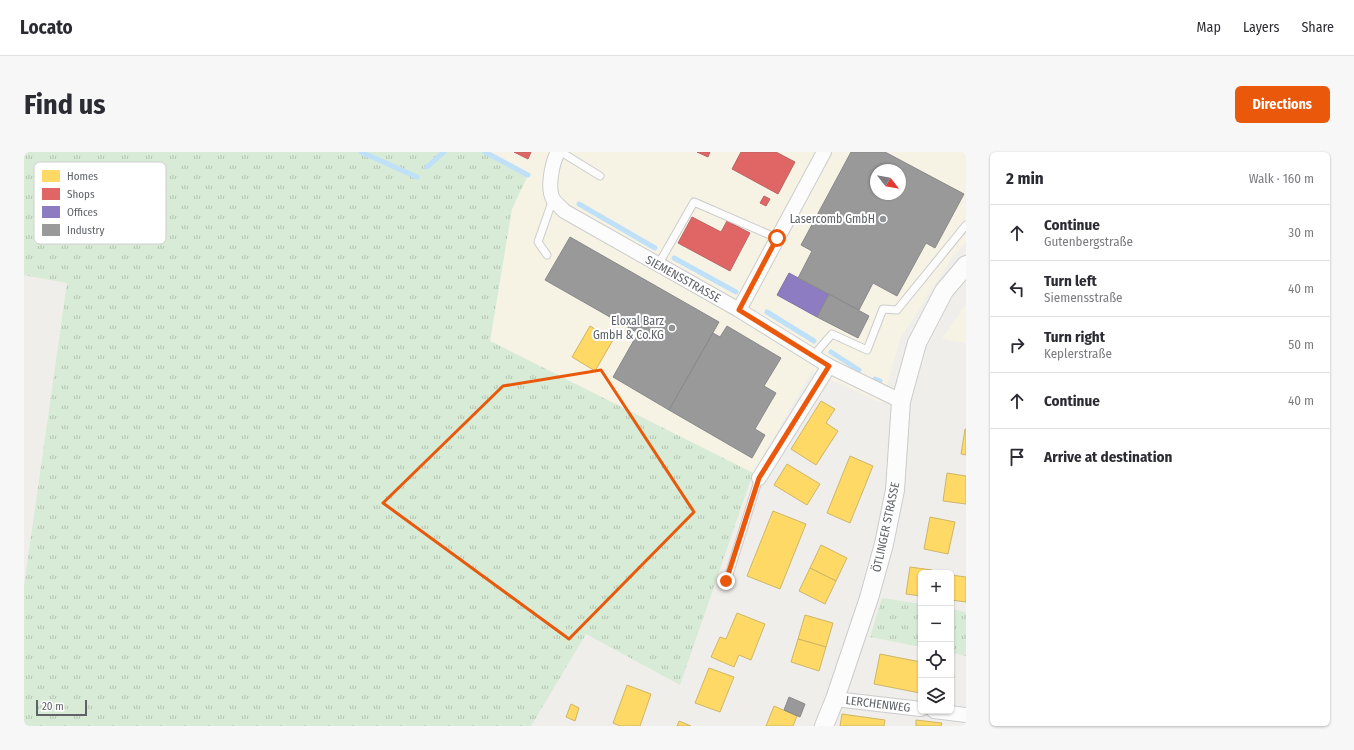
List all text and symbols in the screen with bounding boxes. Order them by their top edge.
text: Locato [20,16,73,39]
text: Map [1197,19,1221,36]
text: Layers [1243,19,1279,36]
text: Share [1301,19,1334,36]
button: Directions [1235,86,1330,123]
text: Find us [24,88,106,121]
legend [34,162,166,244]
north arrow [870,164,906,200]
text: 2 min [1006,168,1044,189]
text: Homes [67,170,98,183]
text: Walk · 160 m [1249,171,1314,186]
text: Shops [67,188,95,201]
text: Offices [67,206,98,219]
place label: Lasercomb GmbH [790,212,875,226]
marker: Lasercomb GmbH [878,214,888,224]
text: Continue [1044,216,1100,234]
icon: ahead [1006,222,1028,244]
text: Industry [67,224,104,237]
text: 30 m [1288,225,1314,240]
route start [768,229,786,247]
text: Gutenbergstraße [1044,234,1133,249]
street label: SIEMENSSTRASSE [643,253,723,306]
text: Turn left [1044,272,1097,290]
icon: left [1006,278,1028,300]
text: 40 m [1288,281,1314,296]
text: Siemensstraße [1044,290,1123,305]
place label: Eloxal Barz GmbH & Co.KG [593,314,664,342]
marker: Eloxal Barz GmbH & Co.KG [667,323,677,333]
text: Turn right [1044,328,1105,346]
icon: right [1006,334,1028,356]
text: 50 m [1288,337,1314,352]
text: Keplerstraße [1044,346,1112,361]
icon: ahead [1006,390,1028,412]
text: Continue [1044,392,1100,410]
text: 40 m [1288,393,1314,408]
icon: arrive [1006,446,1028,468]
text: Arrive at destination [1044,448,1172,466]
street label: ÖTLINGER STRASSE [868,480,902,573]
map controls [918,570,954,714]
button: + [918,570,954,606]
route end [717,572,735,590]
button: − [918,606,954,642]
button: locate [918,642,954,678]
button: layers [918,678,954,714]
street label: LERCHENWEG [845,693,911,715]
scale bar [36,698,87,717]
text: 20 m [42,700,64,713]

